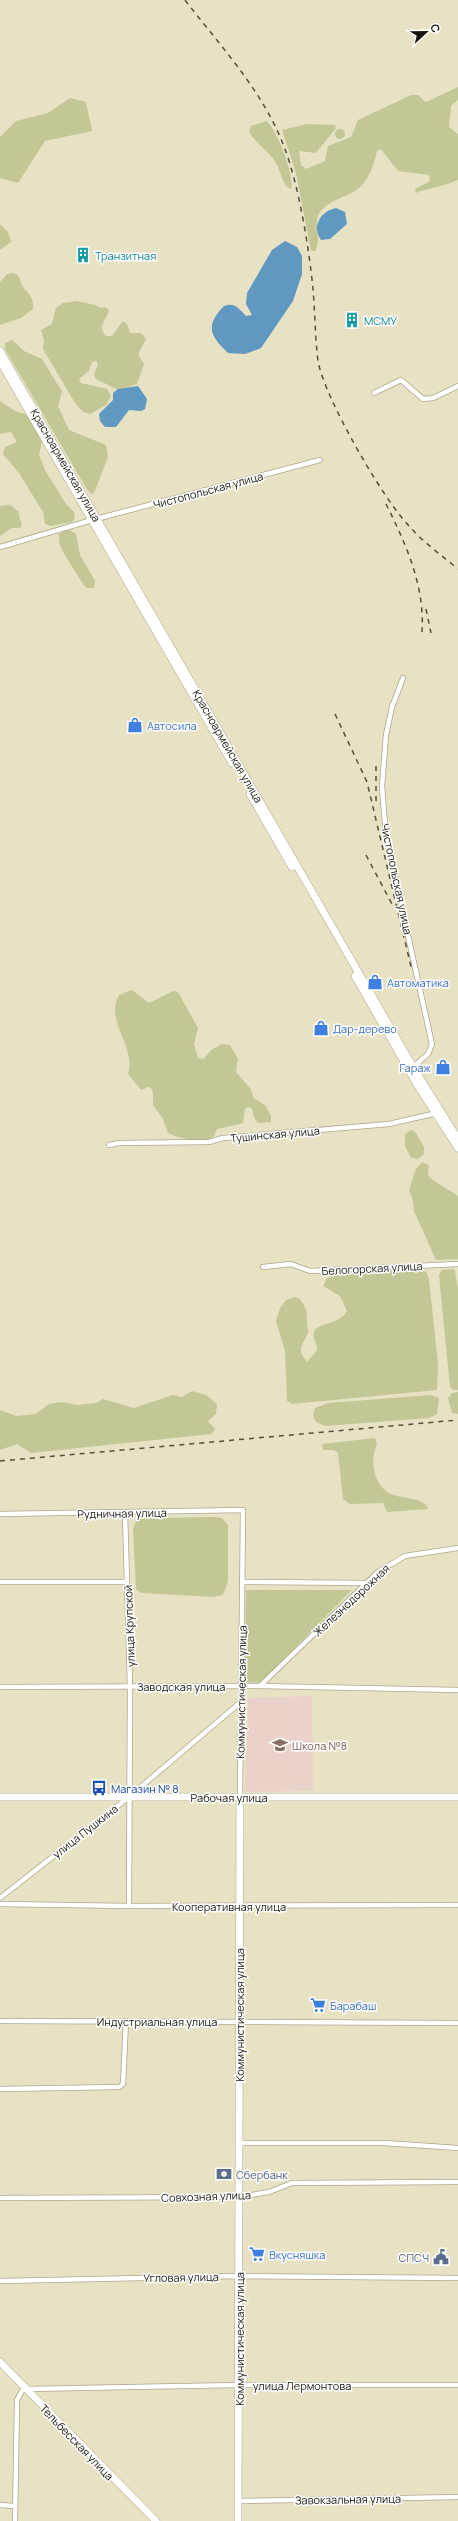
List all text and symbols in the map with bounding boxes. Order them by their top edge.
north arrow [406,12,446,52]
text: С [427,21,444,35]
building icon: Транзитная [74,246,92,264]
place label: Транзитная [95,248,156,263]
building icon: МСМУ [343,311,361,329]
place label: МСМУ [364,313,397,328]
street label: Красноармейская улица [27,406,105,524]
street label: Чистопольская улица [151,468,265,512]
street label: Красноармейская улица [189,687,267,805]
shop icon: Автосила [126,716,144,734]
place label: Автосила [147,718,197,733]
street label: Чистопольская улица [378,822,416,936]
shop icon: Автоматика [366,973,384,991]
place label: Автоматика [387,975,449,990]
shop icon: Дар-дерево [312,1019,330,1037]
place label: Дар-дерево [333,1021,397,1036]
shop icon: Гараж [434,1058,452,1076]
place label: Гараж [400,1060,431,1075]
street label: Тушинская улица [230,1123,320,1145]
street label: Белогорская улица [321,1258,423,1278]
street label: Рудничная улица [77,1505,167,1521]
street label: Железнодорожная [310,1561,392,1639]
street label: улица Крупской [120,1585,138,1667]
street label: Коммунистическая улица [232,1625,250,1759]
street label: Заводская улица [137,1679,225,1694]
school or university icon: Школа №8 [271,1736,289,1754]
place label: Школа №8 [292,1738,347,1753]
bus stop icon: Магазин № 8 [90,1779,108,1797]
place label: Магазин № 8 [111,1781,179,1796]
street label: Рабочая улица [190,1790,268,1805]
street label: улица Пушкина [49,1801,121,1861]
street label: Кооперативная улица [172,1899,286,1914]
street label: Коммунистическая улица [232,1948,247,2082]
supermarket icon: Барабаш [309,1996,327,2014]
place label: Барабаш [330,1998,376,2013]
street label: Индустриальная улица [97,2014,217,2029]
bank icon: Сбербанк [215,2165,233,2183]
place label: Сбербанк [236,2167,288,2182]
street label: Совхозная улица [161,2187,251,2205]
supermarket icon: Вкусняшка [248,2245,266,2263]
place label: Вкусняшка [269,2247,325,2262]
public building icon: СПСЧ [432,2248,450,2266]
place label: СПСЧ [399,2250,429,2265]
street label: Угловая улица [143,2269,219,2285]
street label: Коммунистическая улица [232,2272,247,2406]
street label: улица Лермонтова [253,2378,351,2393]
street label: Тельбесская улица [37,2401,117,2483]
street label: Завокзальная улица [295,2491,401,2507]

